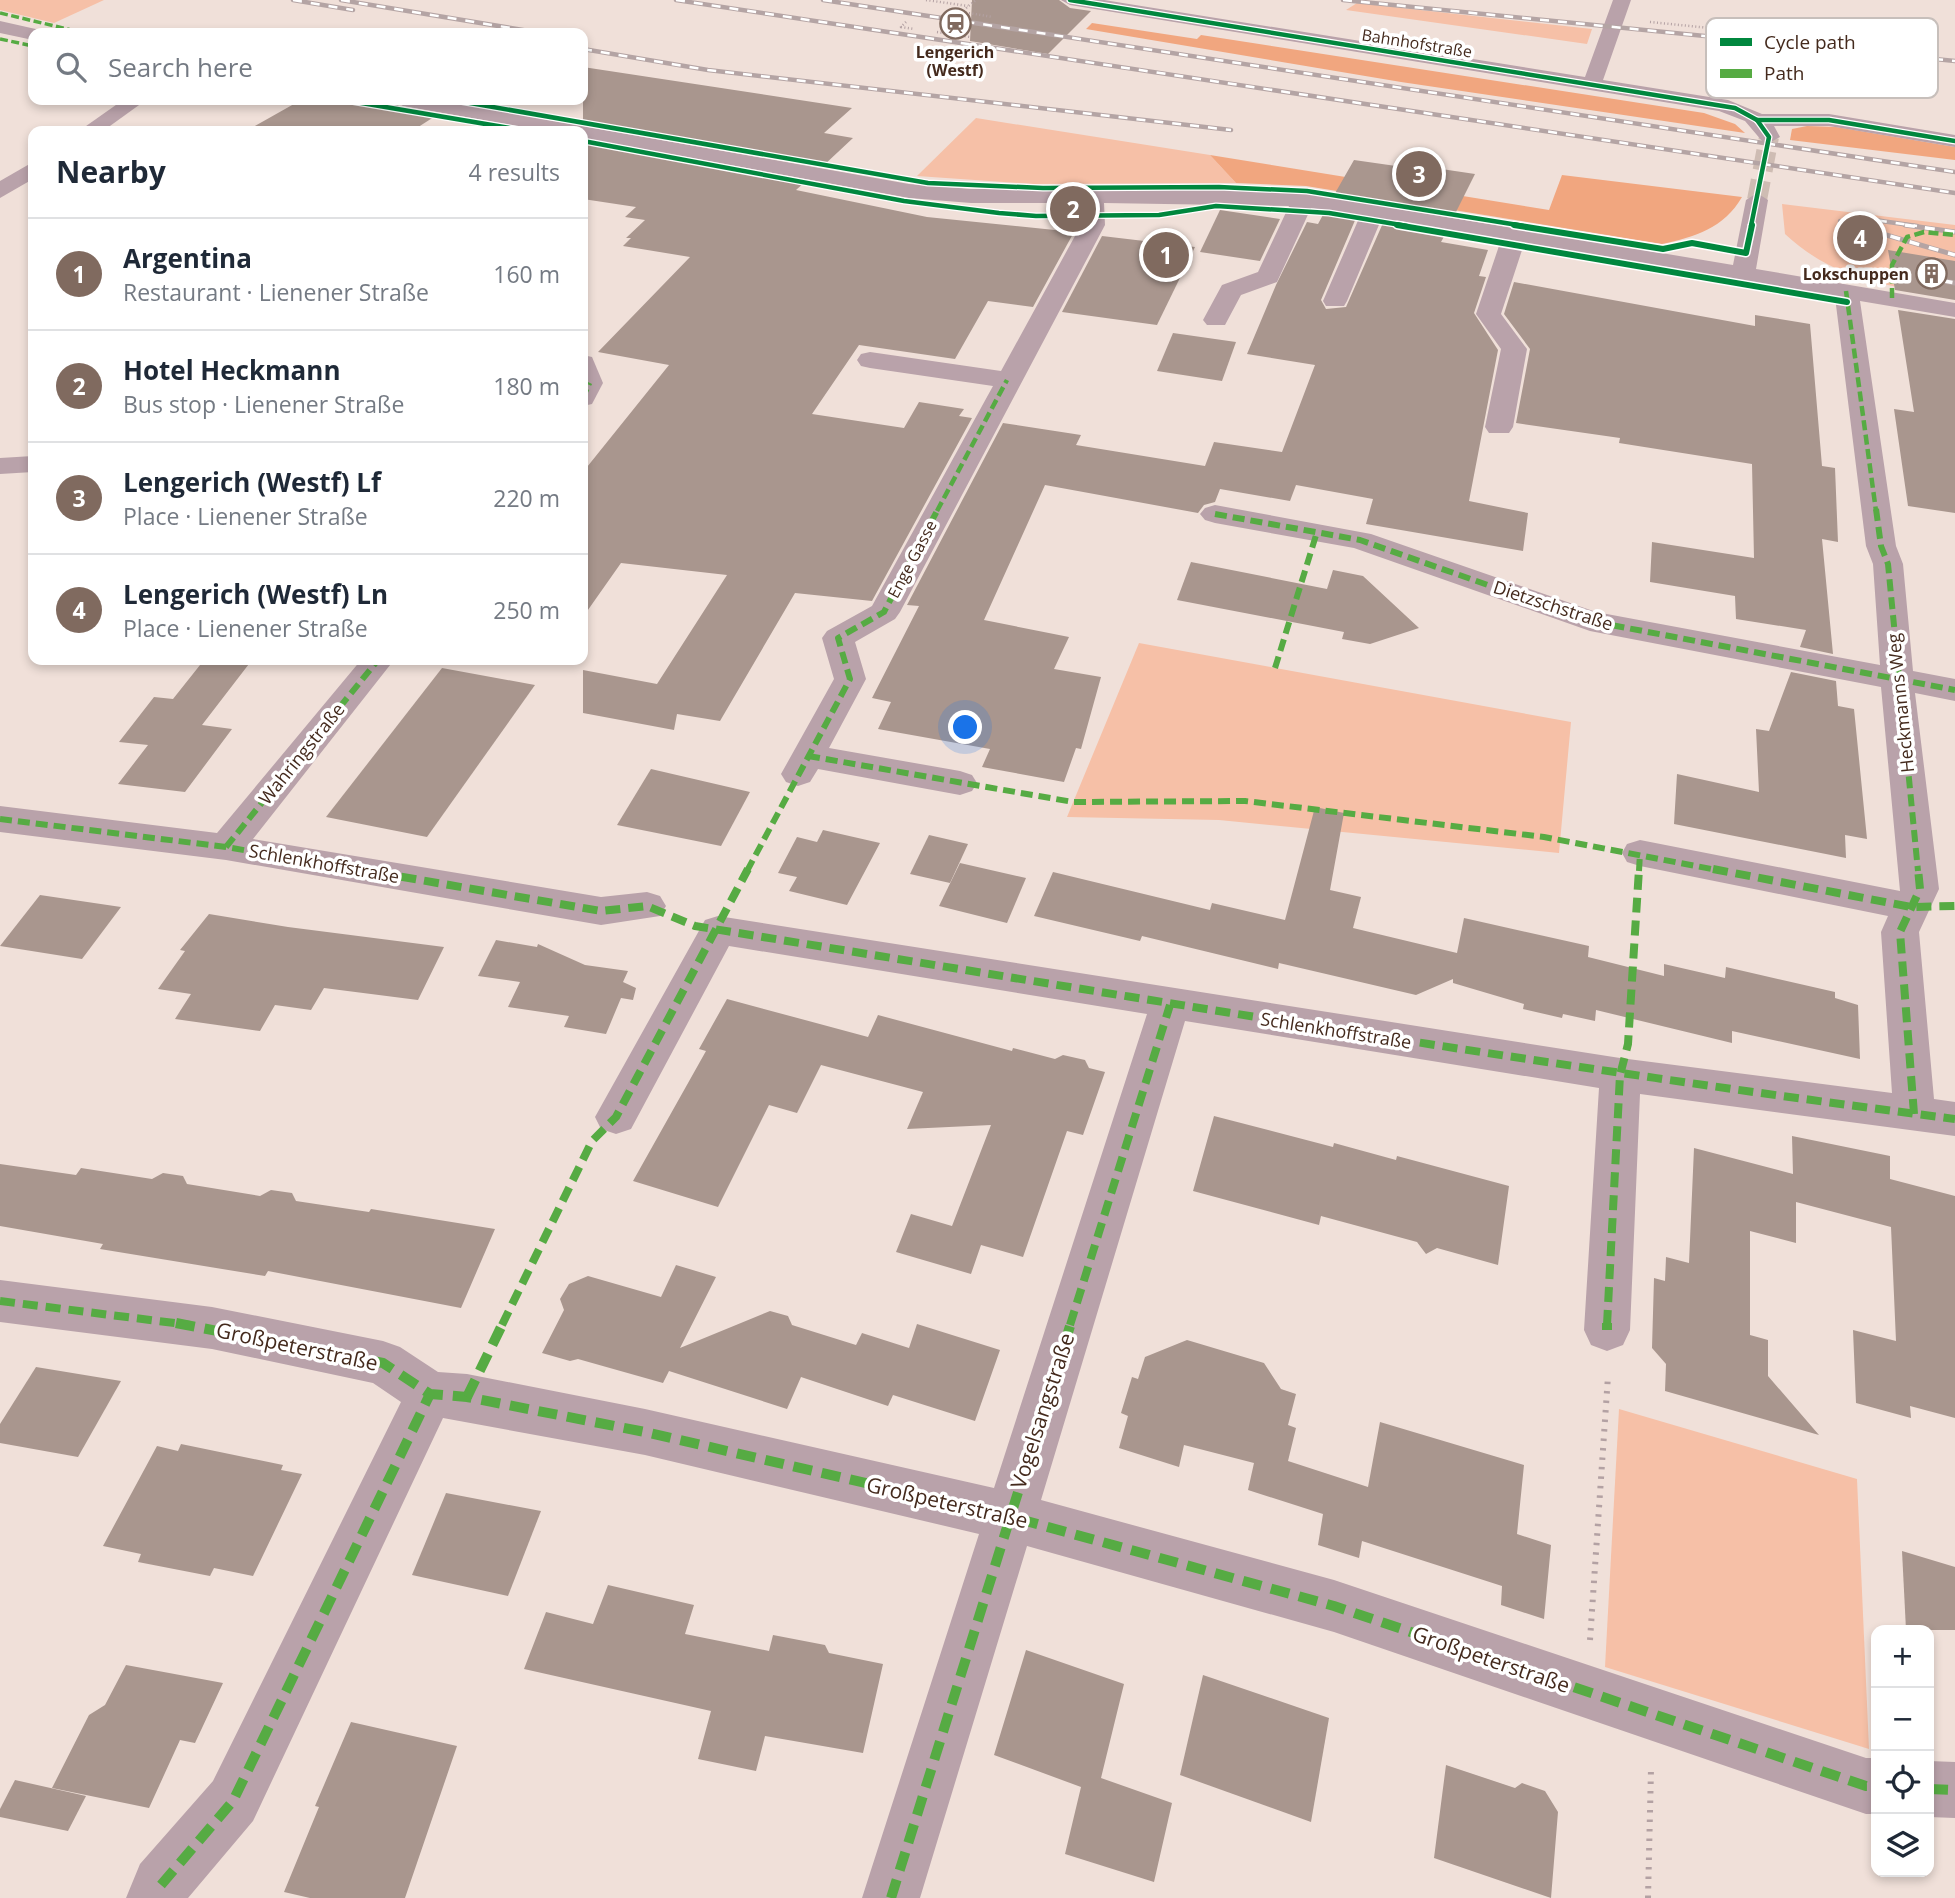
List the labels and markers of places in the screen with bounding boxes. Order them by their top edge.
station icon: Lengerich (Westf) [938,6,972,40]
place label: Lengerich (Westf) [916,41,994,81]
pin: 3 [1396,148,1442,200]
pin: 2 [1050,183,1096,235]
pin: 4 [1837,212,1883,264]
pin: 1 [1143,229,1189,281]
building icon: Lokschuppen [1915,257,1949,291]
place label: Lokschuppen [1803,263,1909,285]

